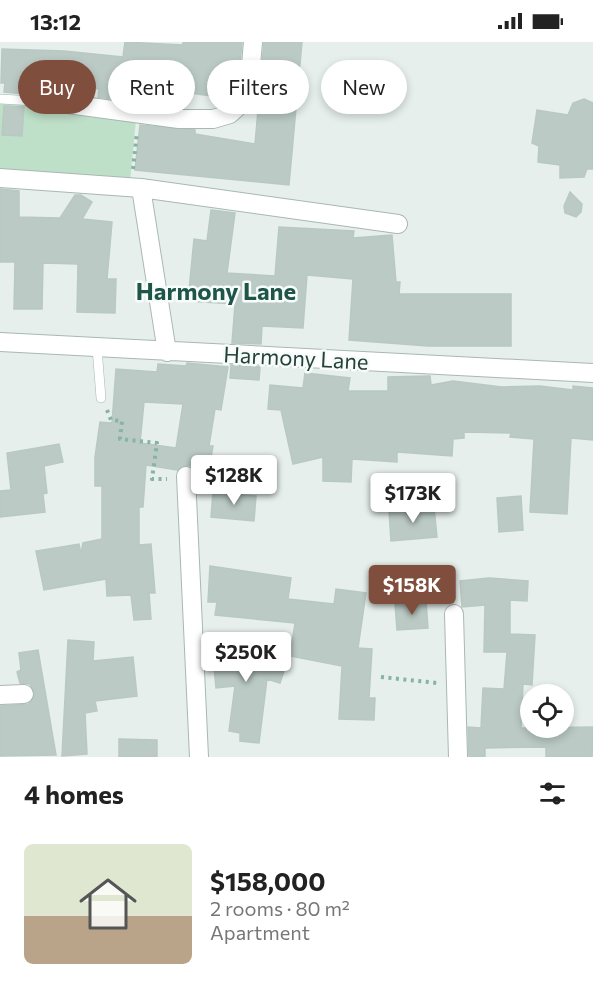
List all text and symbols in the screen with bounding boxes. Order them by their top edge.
text: 13:12 [30,8,81,35]
chip: Buy [18,60,96,114]
chip: Rent [108,60,195,114]
chip: Filters [207,60,309,114]
chip: New [321,60,407,114]
district label: Harmony Lane [136,276,296,305]
street label: Harmony Lane [223,340,369,375]
pin: $128K [192,455,276,506]
text: $128K [205,462,263,486]
pin: $173K [371,473,455,524]
text: $173K [384,480,442,504]
pin: $158K [370,565,454,616]
text: $158K [383,572,441,596]
pin: $250K [204,632,288,683]
text: $250K [215,639,277,663]
map controls [520,684,574,738]
button: locate [520,684,574,738]
icon: filters [536,777,569,810]
text: 4 homes [24,778,124,809]
text: $158,000 [210,865,326,896]
icon: home [72,868,144,940]
text: 2 rooms · 80 m² [210,896,350,920]
text: Apartment [210,920,310,944]

